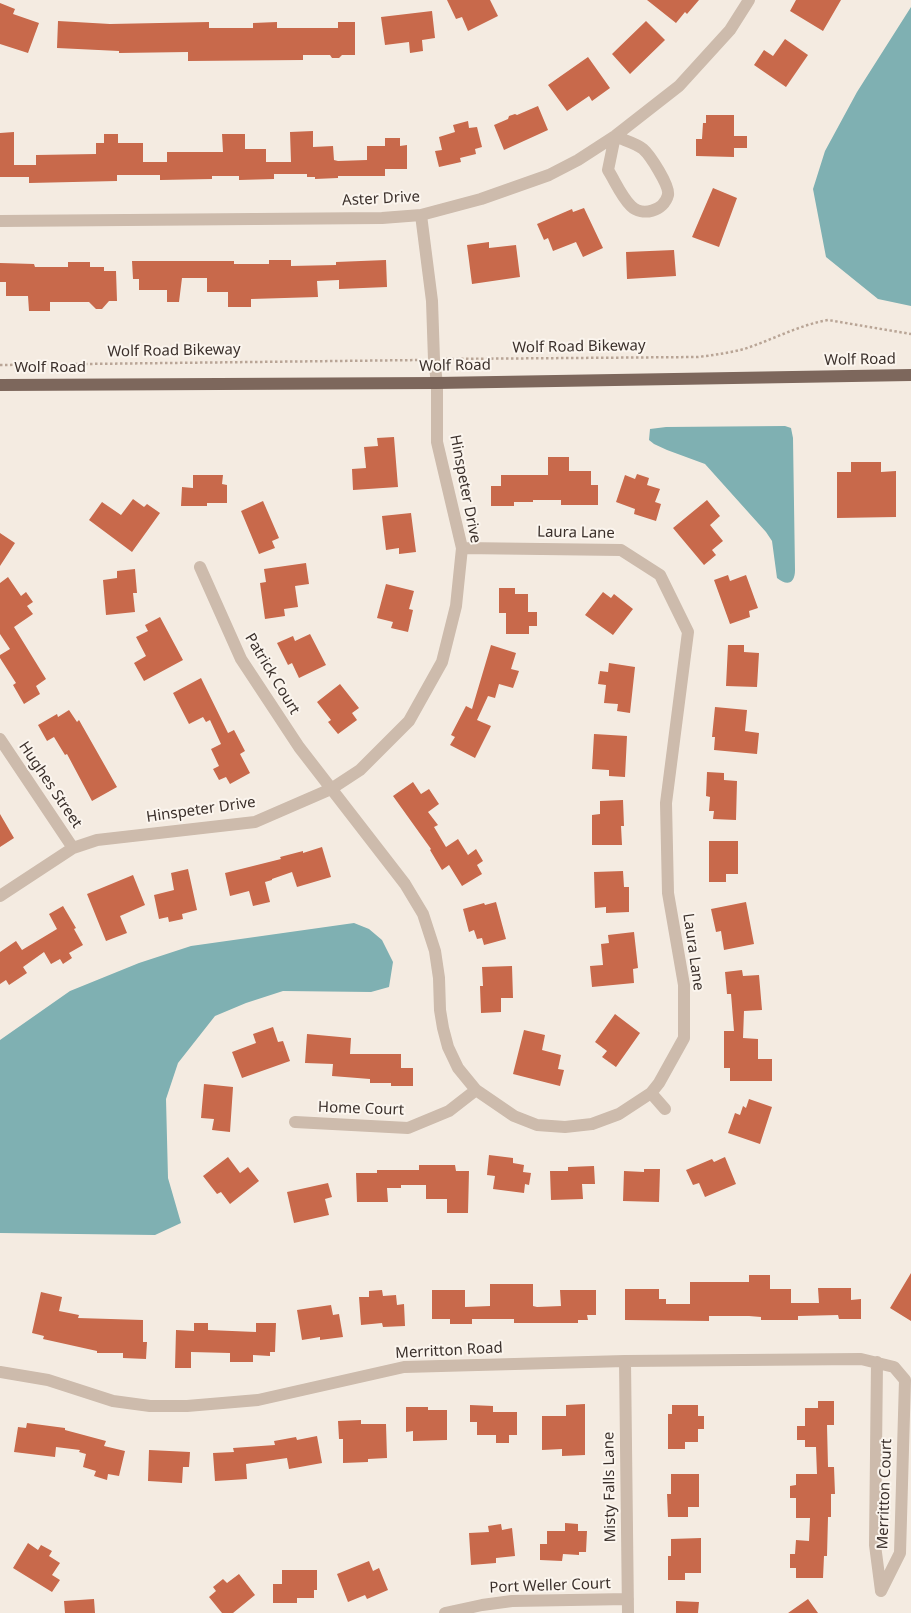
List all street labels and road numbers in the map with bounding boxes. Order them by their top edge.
street label: Aster Drive [342,188,420,210]
street label: Wolf Road Bikeway [512,337,646,357]
street label: Wolf Road Bikeway [107,341,241,361]
street label: Wolf Road [824,350,896,370]
street label: Wolf Road [419,356,491,376]
street label: Wolf Road [14,359,86,377]
street label: Hinspeter Drive [446,433,484,545]
street label: Laura Lane [537,523,615,543]
street label: Patrick Court [241,630,303,718]
street label: Hughes Street [14,738,86,832]
street label: Hinspeter Drive [145,793,257,827]
street label: Laura Lane [679,912,707,992]
street label: Home Court [318,1099,404,1119]
street label: Merritton Road [395,1339,503,1363]
street label: Misty Falls Lane [600,1432,620,1542]
street label: Merritton Court [874,1438,896,1550]
street label: Port Weller Court [489,1575,611,1597]

